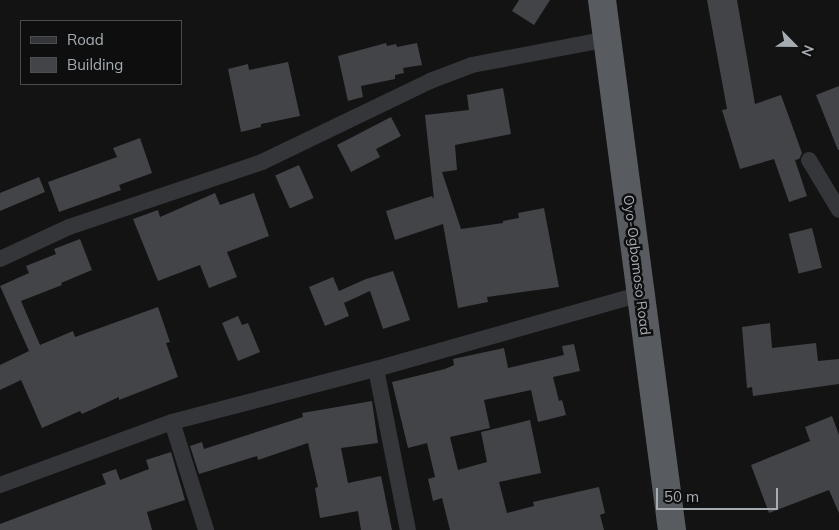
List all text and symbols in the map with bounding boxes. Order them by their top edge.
legend [20,20,182,85]
north arrow [769,20,819,70]
text: Road [67,30,104,49]
text: N [797,42,818,59]
text: Building [67,55,123,74]
street label: Oyo-Ogbomoso Road [620,194,654,336]
scale bar [659,478,782,510]
text: 50 m [664,487,699,506]

